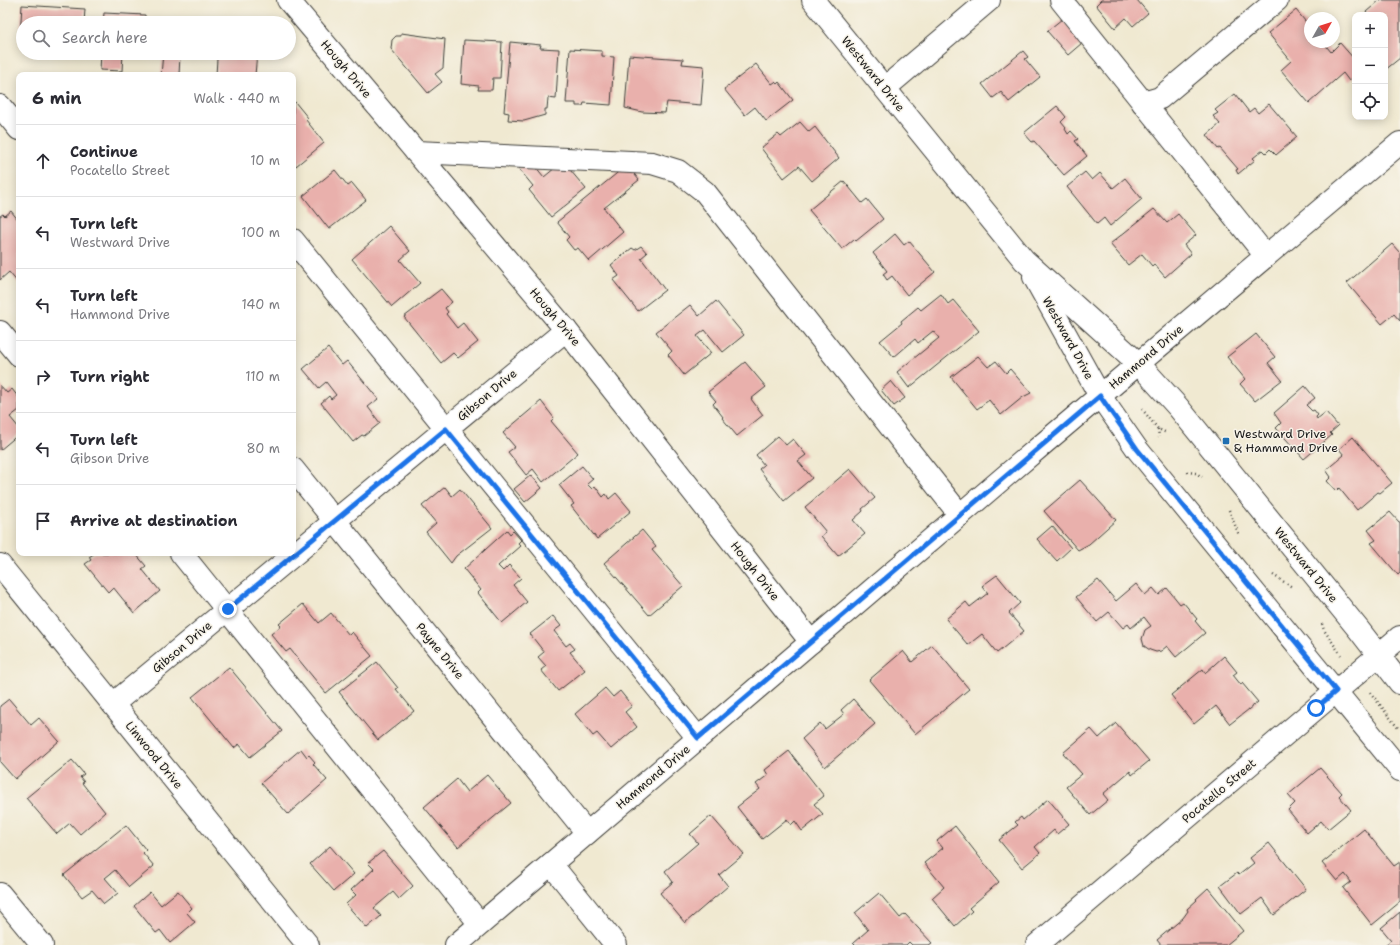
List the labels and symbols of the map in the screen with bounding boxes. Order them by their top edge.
north arrow [1304,12,1340,48]
street label: Westward Drive [838,33,908,115]
street label: Hough Drive [317,37,375,102]
street label: Hough Drive [526,285,584,350]
street label: Westward Drive [1039,294,1097,382]
street label: Hammond Drive [1105,321,1187,393]
street label: Gibson Drive [454,365,520,425]
place label: Westward Drive & Hammond Drive [1234,426,1338,456]
marker: Westward Drive & Hammond Drive [1221,436,1231,446]
street label: Westward Drive [1271,524,1341,606]
street label: Hough Drive [727,538,783,604]
route end [219,600,237,618]
street label: Gibson Drive [149,617,215,677]
street label: Payne Drive [412,620,468,683]
route start [1307,699,1325,717]
street label: Linwood Drive [122,718,186,792]
street label: Hammond Drive [612,741,694,813]
street label: Pocatello Street [1179,755,1259,827]

